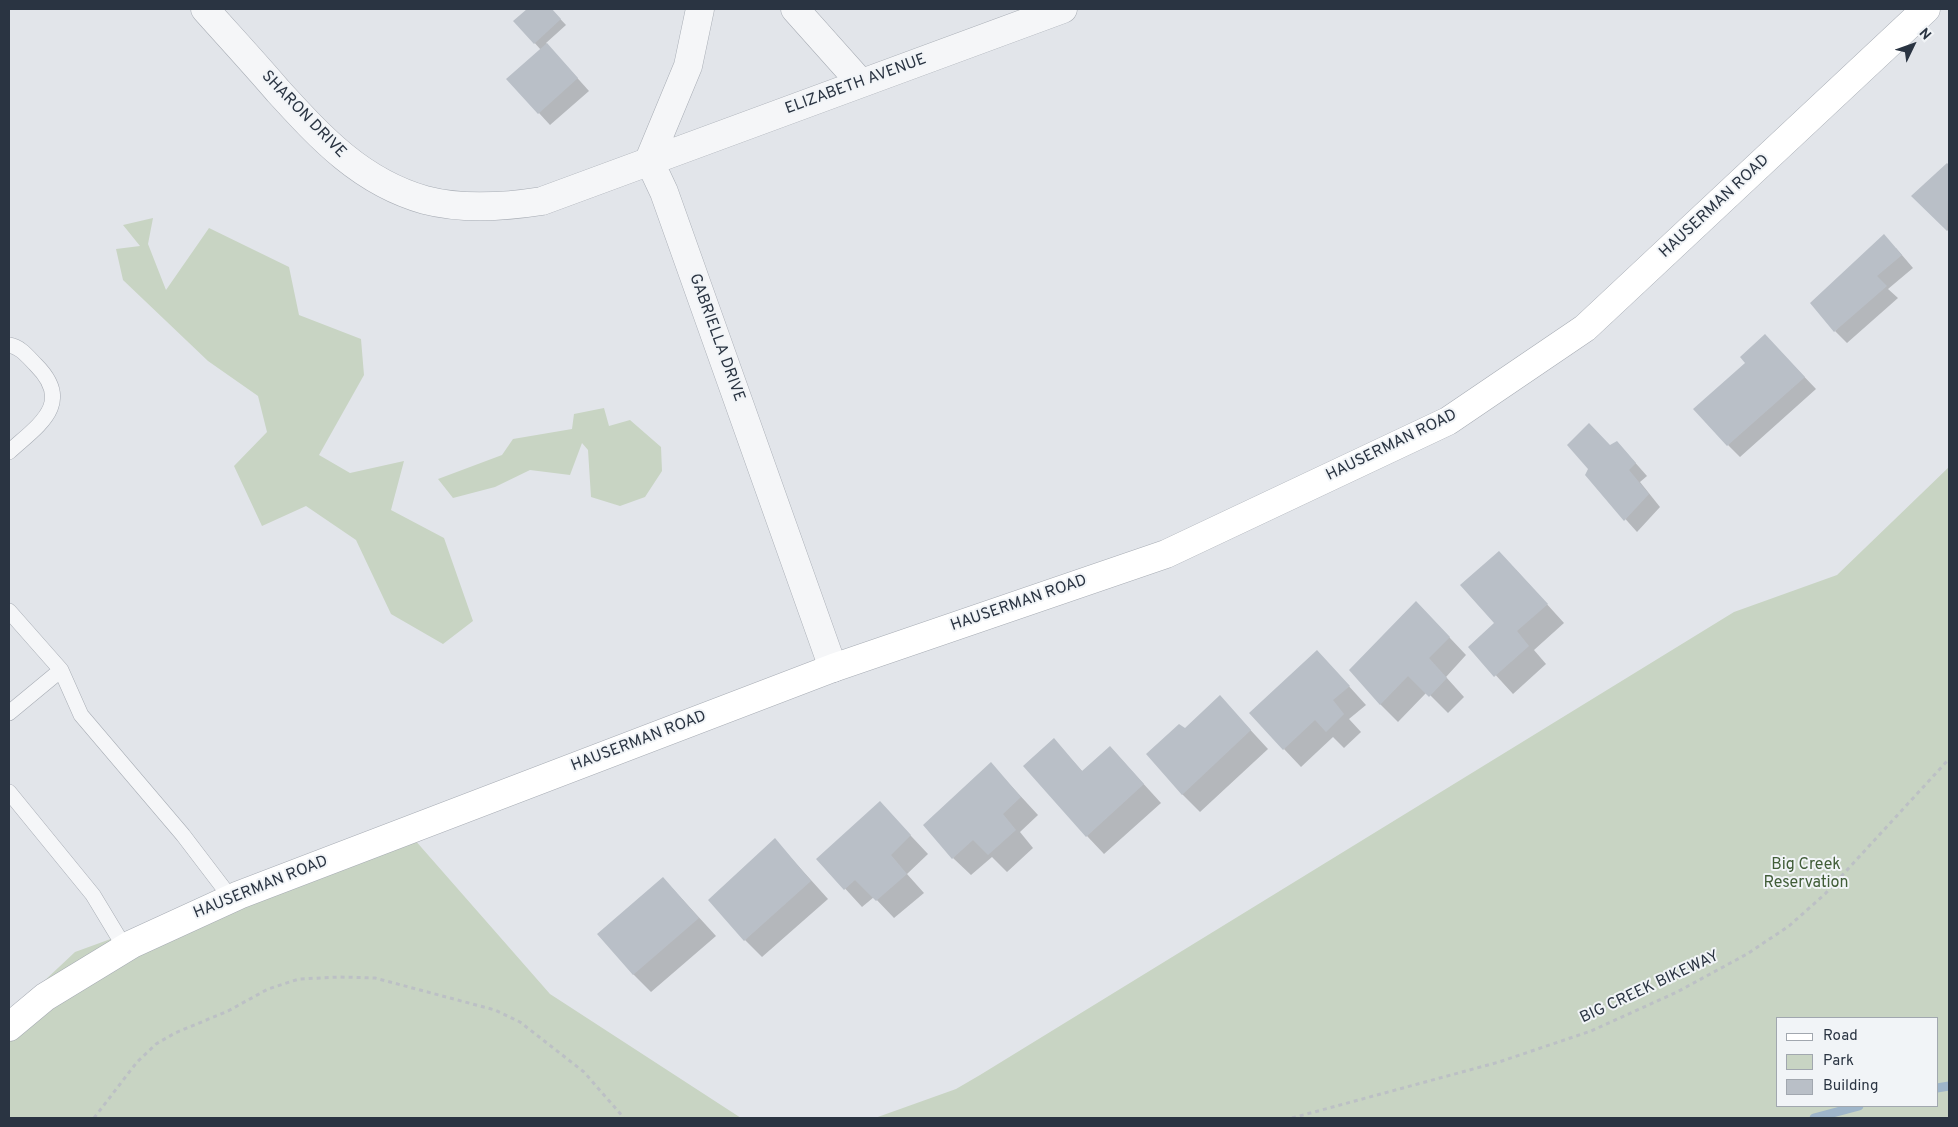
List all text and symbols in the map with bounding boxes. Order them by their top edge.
north arrow [1888,20,1938,70]
text: N [1915,25,1934,44]
street label: ELIZABETH AVENUE [783,51,929,119]
street label: SHARON DRIVE [256,67,350,163]
street label: HAUSERMAN ROAD [1656,151,1774,263]
street label: GABRIELLA DRIVE [684,271,748,405]
street label: HAUSERMAN ROAD [1323,406,1461,486]
street label: HAUSERMAN ROAD [948,572,1090,636]
street label: HAUSERMAN ROAD [569,707,709,777]
street label: HAUSERMAN ROAD [191,852,331,924]
park label: Big Creek Reservation [1764,856,1848,894]
street label: BIG CREEK BIKEWAY [1577,947,1723,1029]
legend [1776,1017,1938,1107]
text: Road [1823,1027,1858,1046]
text: Park [1823,1052,1854,1071]
text: Building [1823,1077,1878,1096]

